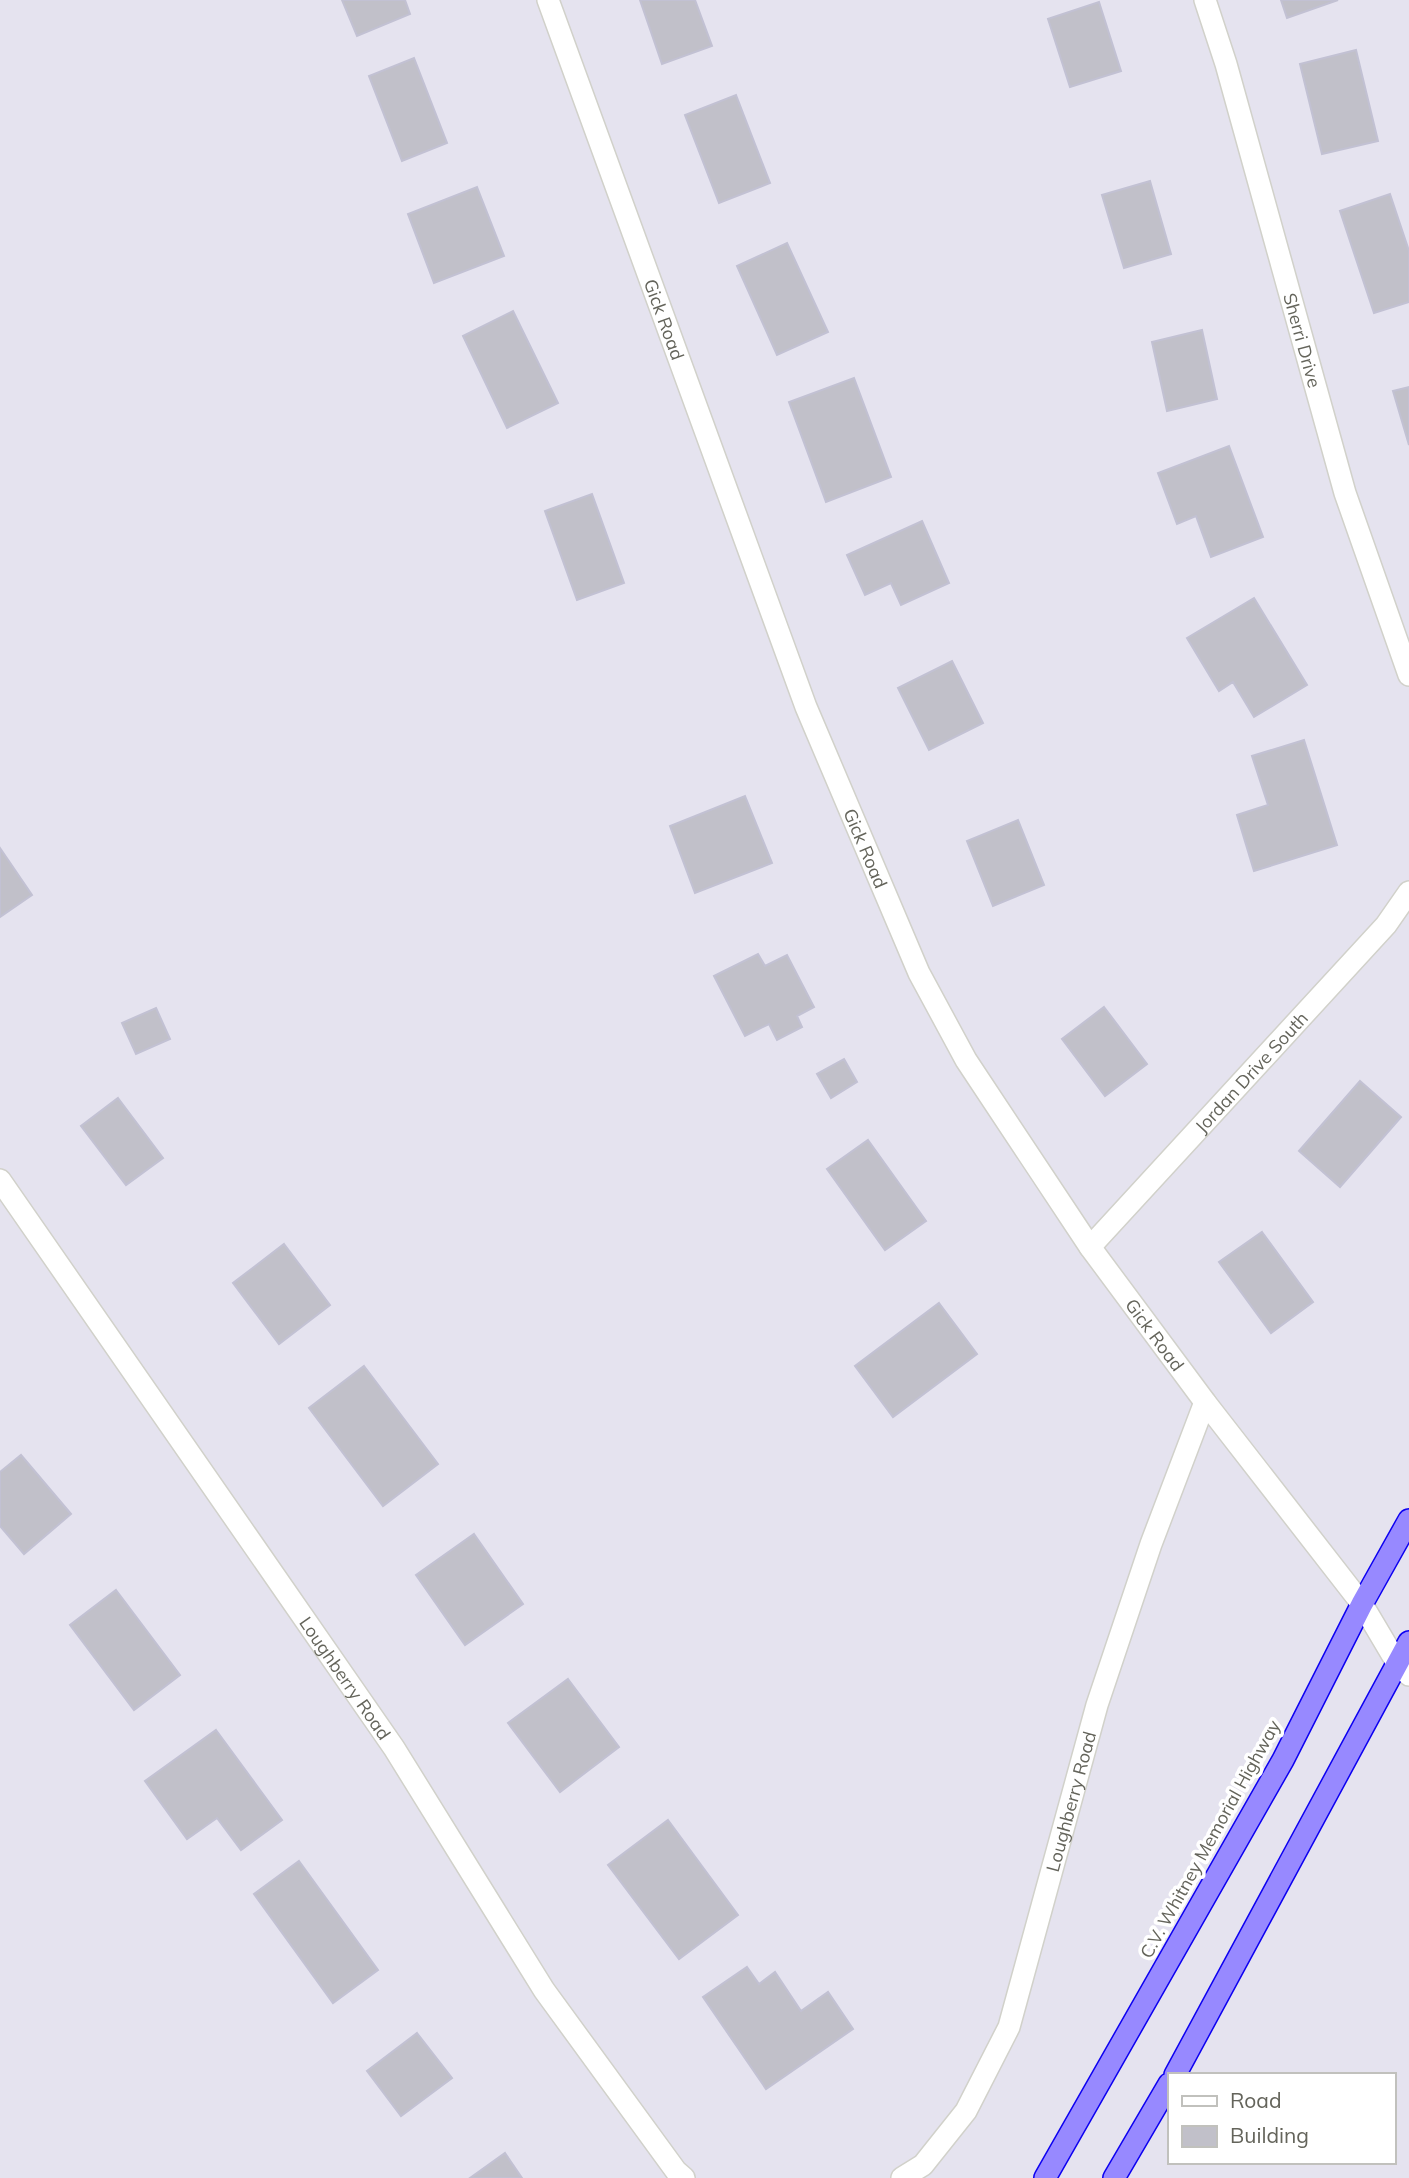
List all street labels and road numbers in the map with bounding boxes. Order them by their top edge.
street label: Gick Road [639,276,690,363]
street label: Sherri Drive [1279,290,1327,390]
street label: Gick Road [839,805,893,892]
street label: Jordan Drive South [1190,1006,1313,1137]
street label: Gick Road [1121,1294,1189,1375]
street label: Loughberry Road [295,1612,396,1744]
street label: C.V. Whitney Memorial Highway [1135,1716,1285,1962]
street label: Loughberry Road [1041,1729,1101,1874]

